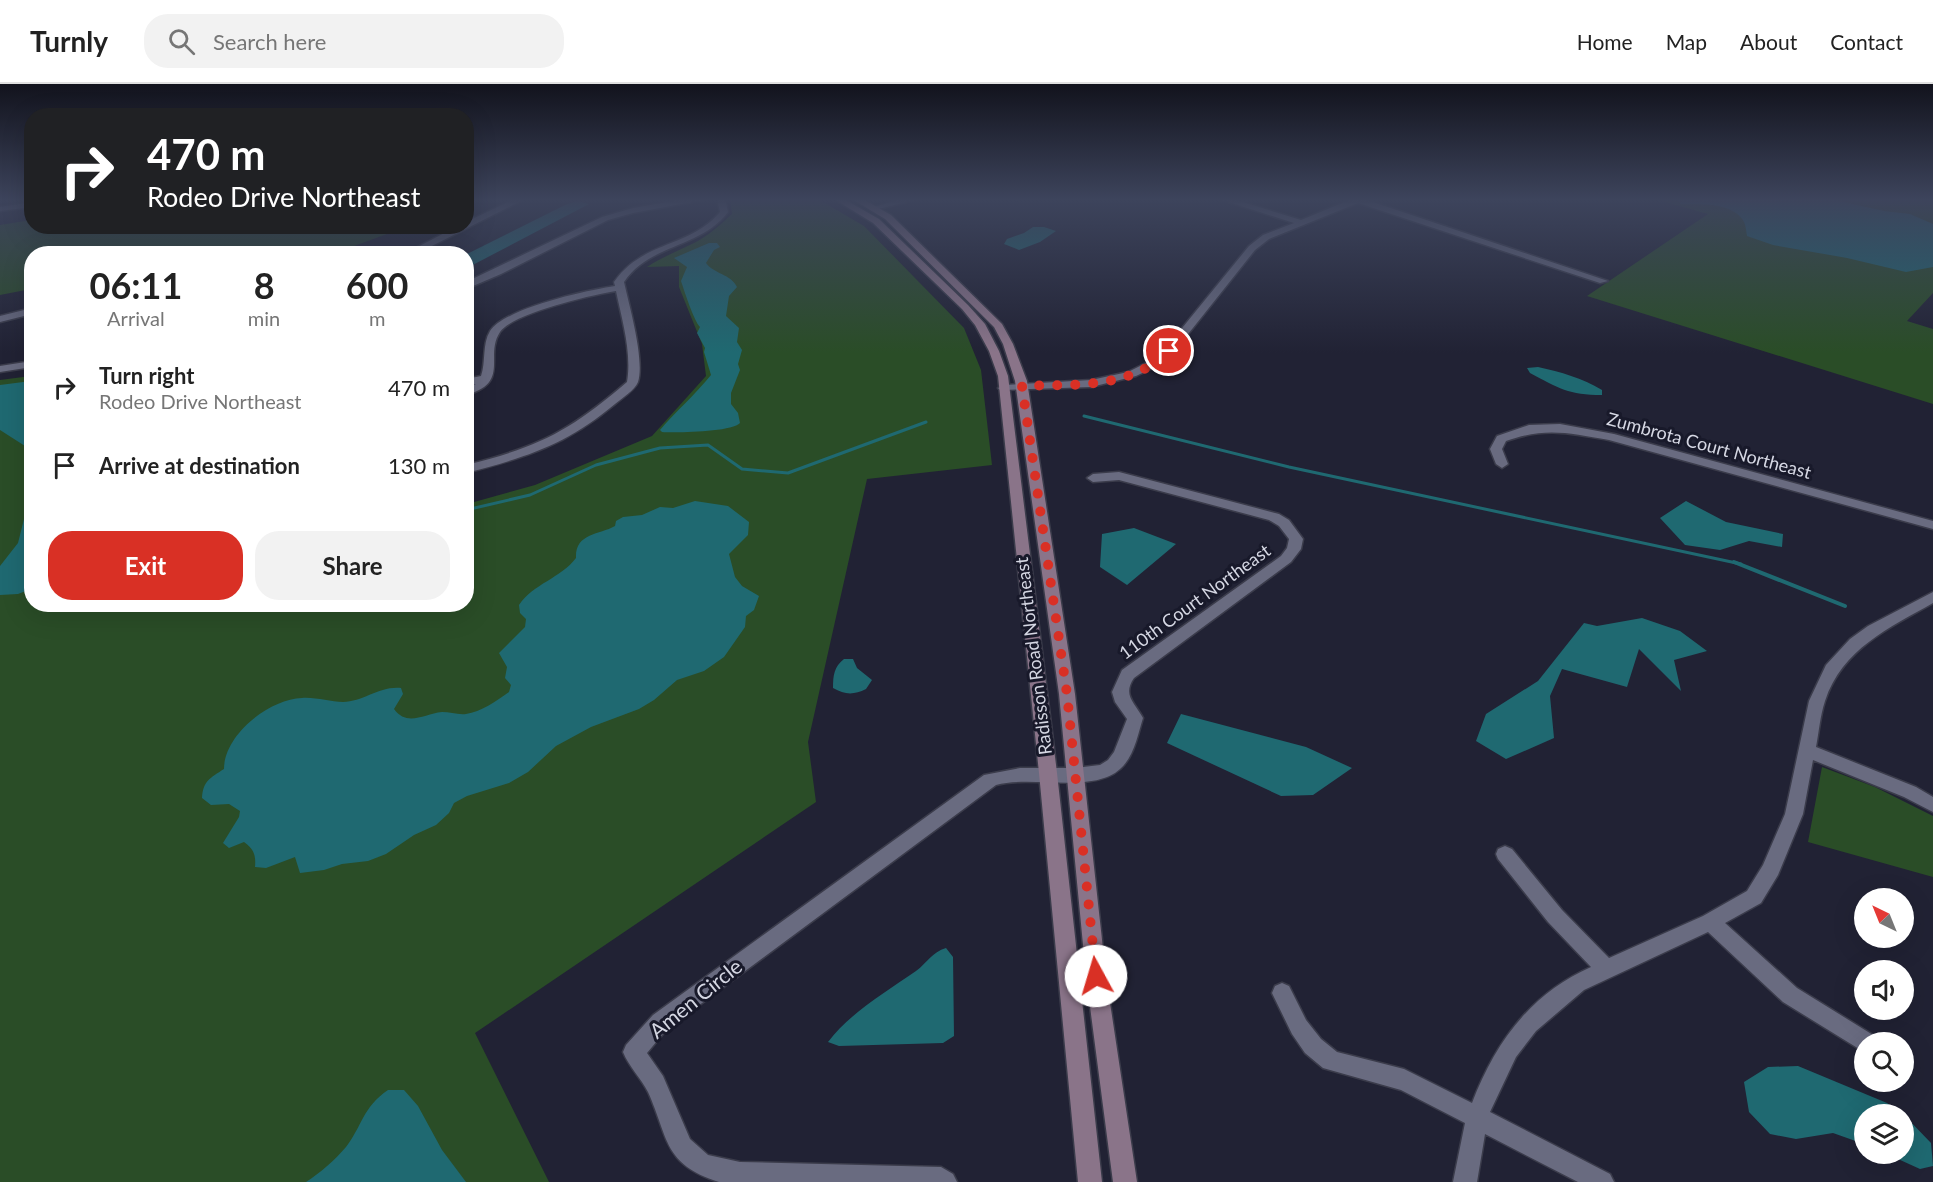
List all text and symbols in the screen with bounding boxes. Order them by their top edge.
search box [144,14,564,68]
text: Turnly [30,24,108,58]
icon: search [165,25,198,58]
text: Search here [213,28,326,55]
text: Home [1577,29,1633,54]
text: Map [1666,29,1707,54]
text: About [1740,29,1797,54]
text: Contact [1830,29,1903,54]
text: 470 m [147,129,265,179]
icon: right [48,132,126,210]
text: Rodeo Drive Northeast [147,180,420,213]
text: 06:11 [90,263,182,307]
text: 8 [254,263,275,307]
text: 600 [346,263,408,307]
text: Arrival [107,306,165,330]
text: min [248,306,280,330]
text: m [369,306,385,330]
pin [1143,325,1194,376]
icon: arrive [1152,334,1185,367]
text: Turn right [99,362,194,389]
icon: right [48,371,81,404]
text: 470 m [388,374,450,401]
text: Rodeo Drive Northeast [99,389,301,413]
street label: Zumbrota Court Northeast [1605,407,1814,483]
icon: arrive [48,449,81,482]
text: Arrive at destination [99,452,300,479]
text: 130 m [388,452,450,479]
button: Exit [48,531,243,600]
button: Share [255,531,450,600]
street label: 110th Court Northeast [1115,539,1275,663]
street label: Radisson Road Northeast [1010,556,1056,756]
north arrow [1854,888,1914,948]
map controls [1854,888,1914,1164]
position arrow [1064,944,1128,1008]
street label: Amen Circle [644,953,746,1043]
button: sound [1854,960,1914,1020]
button: search [1854,1032,1914,1092]
button: layers [1854,1104,1914,1164]

